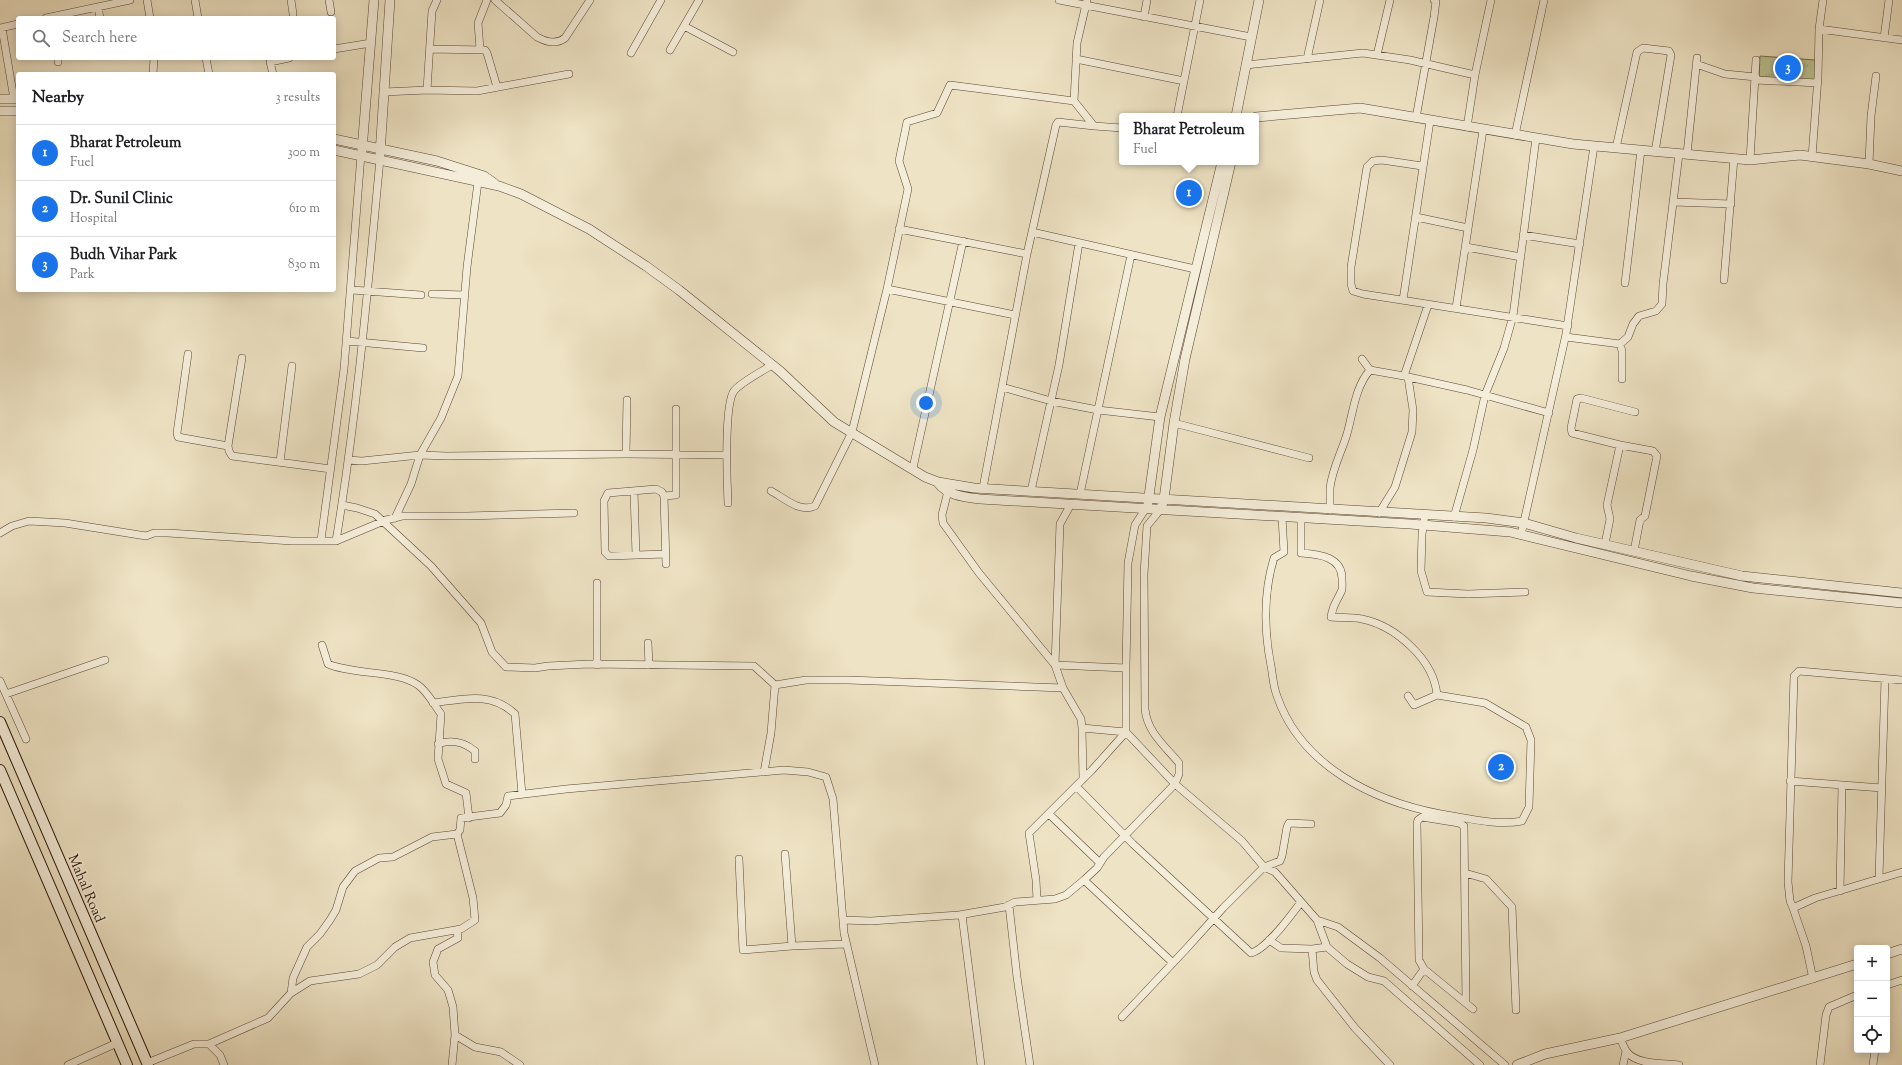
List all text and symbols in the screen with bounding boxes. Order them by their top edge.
search box [16,16,336,60]
icon: search [30,27,52,49]
text: Search here [62,28,137,49]
pin: 3 [1775,53,1801,83]
text: Nearby [32,86,84,110]
text: 3 results [275,89,320,107]
popup [1119,113,1259,165]
text: Bharat Petroleum [1133,120,1245,141]
text: Bharat Petroleum [70,133,181,154]
text: Fuel [1133,141,1157,159]
text: 1 [43,144,47,162]
text: 300 m [288,144,320,162]
text: Fuel [70,154,94,172]
pin: 1 [1176,178,1202,208]
text: Dr. Sunil Clinic [70,189,173,210]
text: 2 [42,200,48,218]
text: 610 m [289,200,320,218]
text: Hospital [70,210,117,228]
text: Budh Vihar Park [70,245,177,266]
text: 3 [42,256,48,274]
text: 830 m [288,256,320,274]
text: Park [70,266,95,284]
your location [916,393,936,413]
pin: 2 [1488,752,1514,782]
street label: Mahal Road [62,852,109,926]
map controls [1854,945,1890,1053]
button: + [1854,945,1890,981]
button: − [1854,981,1890,1017]
button: locate [1854,1017,1890,1053]

